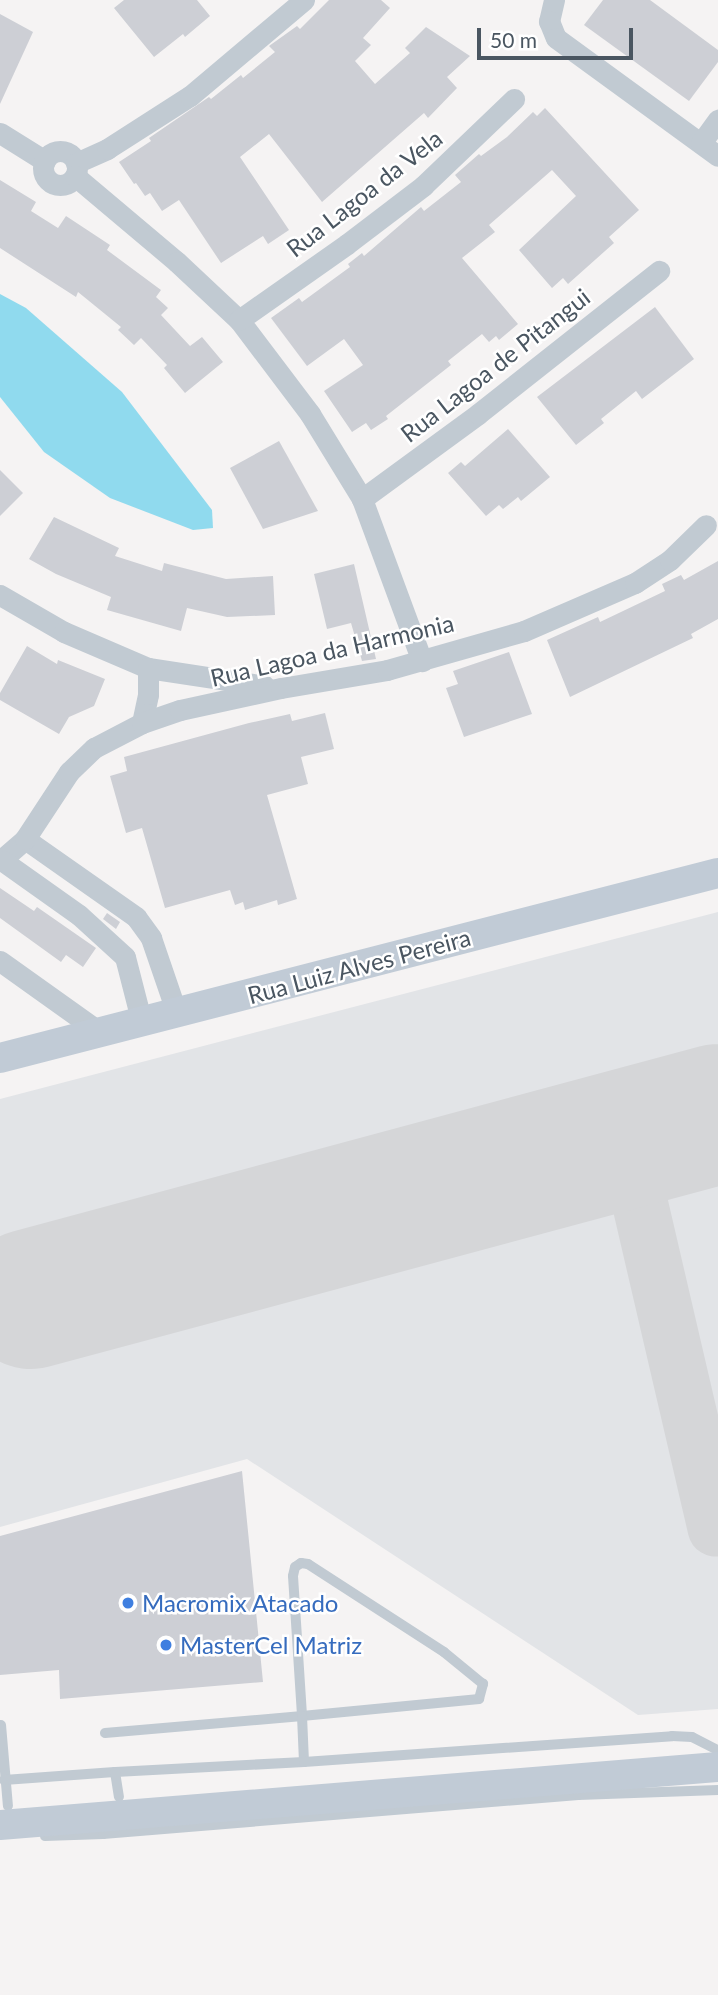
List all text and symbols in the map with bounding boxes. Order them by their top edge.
scale bar [480,14,636,58]
text: 50 m [490,27,537,52]
street label: Rua Lagoa da Vela [280,123,448,263]
street label: Rua Lagoa de Pitangui [395,282,595,448]
street label: Rua Lagoa da Harmonia [208,608,456,692]
street label: Rua Luiz Alves Pereira [244,922,474,1010]
place label: Macromix Atacado [142,1589,339,1617]
marker: Macromix Atacado [120,1595,136,1611]
place label: MasterCel Matriz [180,1631,362,1659]
marker: MasterCel Matriz [158,1637,174,1653]

